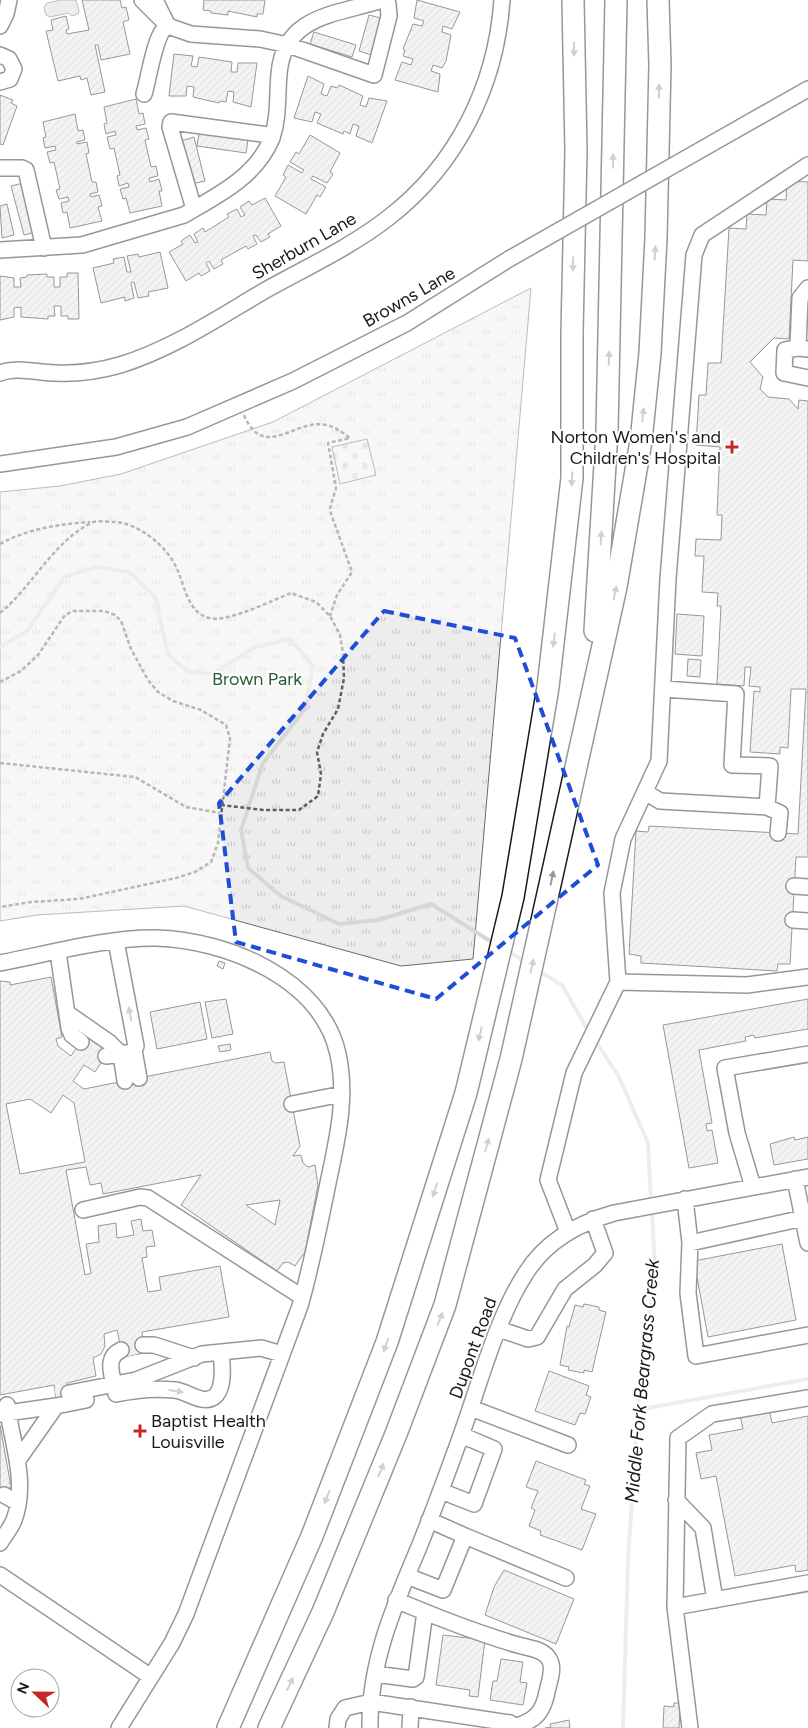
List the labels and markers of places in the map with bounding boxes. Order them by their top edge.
place label: Norton Women's and Children's Hospital [550,426,721,469]
marker: Norton Women's and Children's Hospital [725,440,739,454]
place label: Baptist Health Louisville [151,1410,266,1453]
marker: Baptist Health Louisville [133,1424,147,1438]

